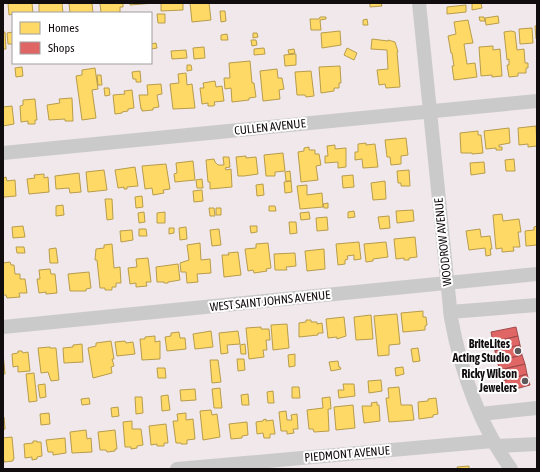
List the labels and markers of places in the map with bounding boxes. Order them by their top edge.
place label: BriteLites Acting Studio [451,337,511,365]
marker: BriteLites Acting Studio [513,346,523,356]
place label: Ricky Wilson Jewelers [462,367,518,395]
marker: Ricky Wilson Jewelers [520,376,530,386]

